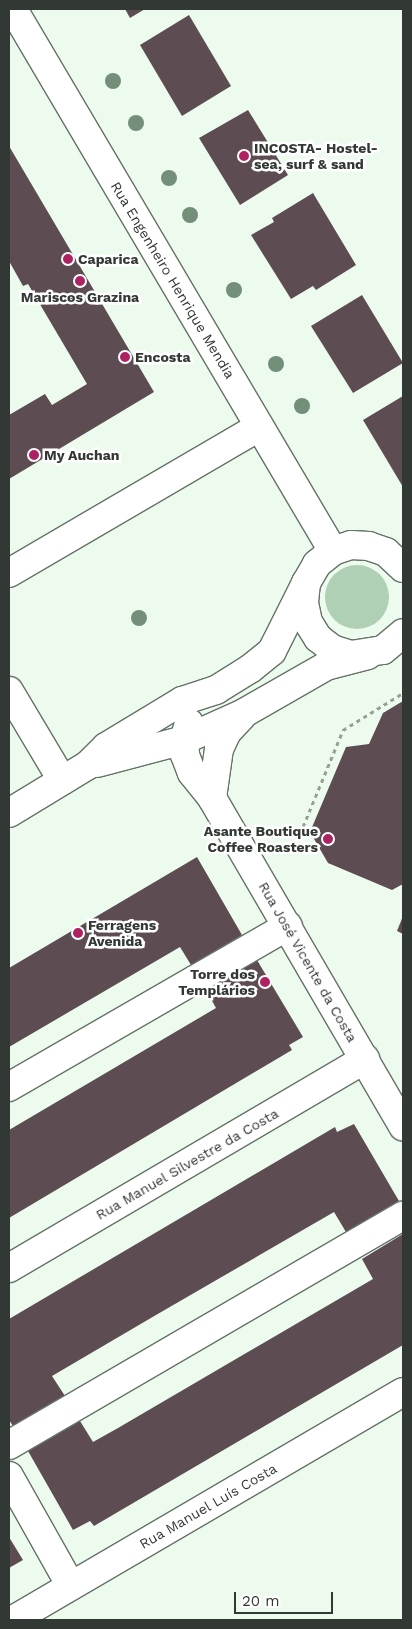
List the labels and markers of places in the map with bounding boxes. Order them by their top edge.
place label: INCOSTA- Hostel- sea, surf & sand [254,140,378,172]
marker: INCOSTA- Hostel- sea, surf & sand [238,150,250,162]
place label: Caparica [78,251,139,267]
marker: Caparica [62,253,74,265]
marker: Mariscos Grazina [74,275,86,287]
place label: Mariscos Grazina [21,289,139,305]
place label: Encosta [135,349,191,365]
marker: Encosta [119,351,131,363]
place label: My Auchan [44,447,120,463]
marker: My Auchan [28,449,40,461]
place label: Asante Boutique Coffee Roasters [204,823,318,856]
marker: Asante Boutique Coffee Roasters [322,833,334,845]
place label: Ferragens Avenida [88,917,156,950]
marker: Ferragens Avenida [72,927,84,939]
place label: Torre dos Templários [178,966,255,999]
marker: Torre dos Templários [259,976,271,988]

